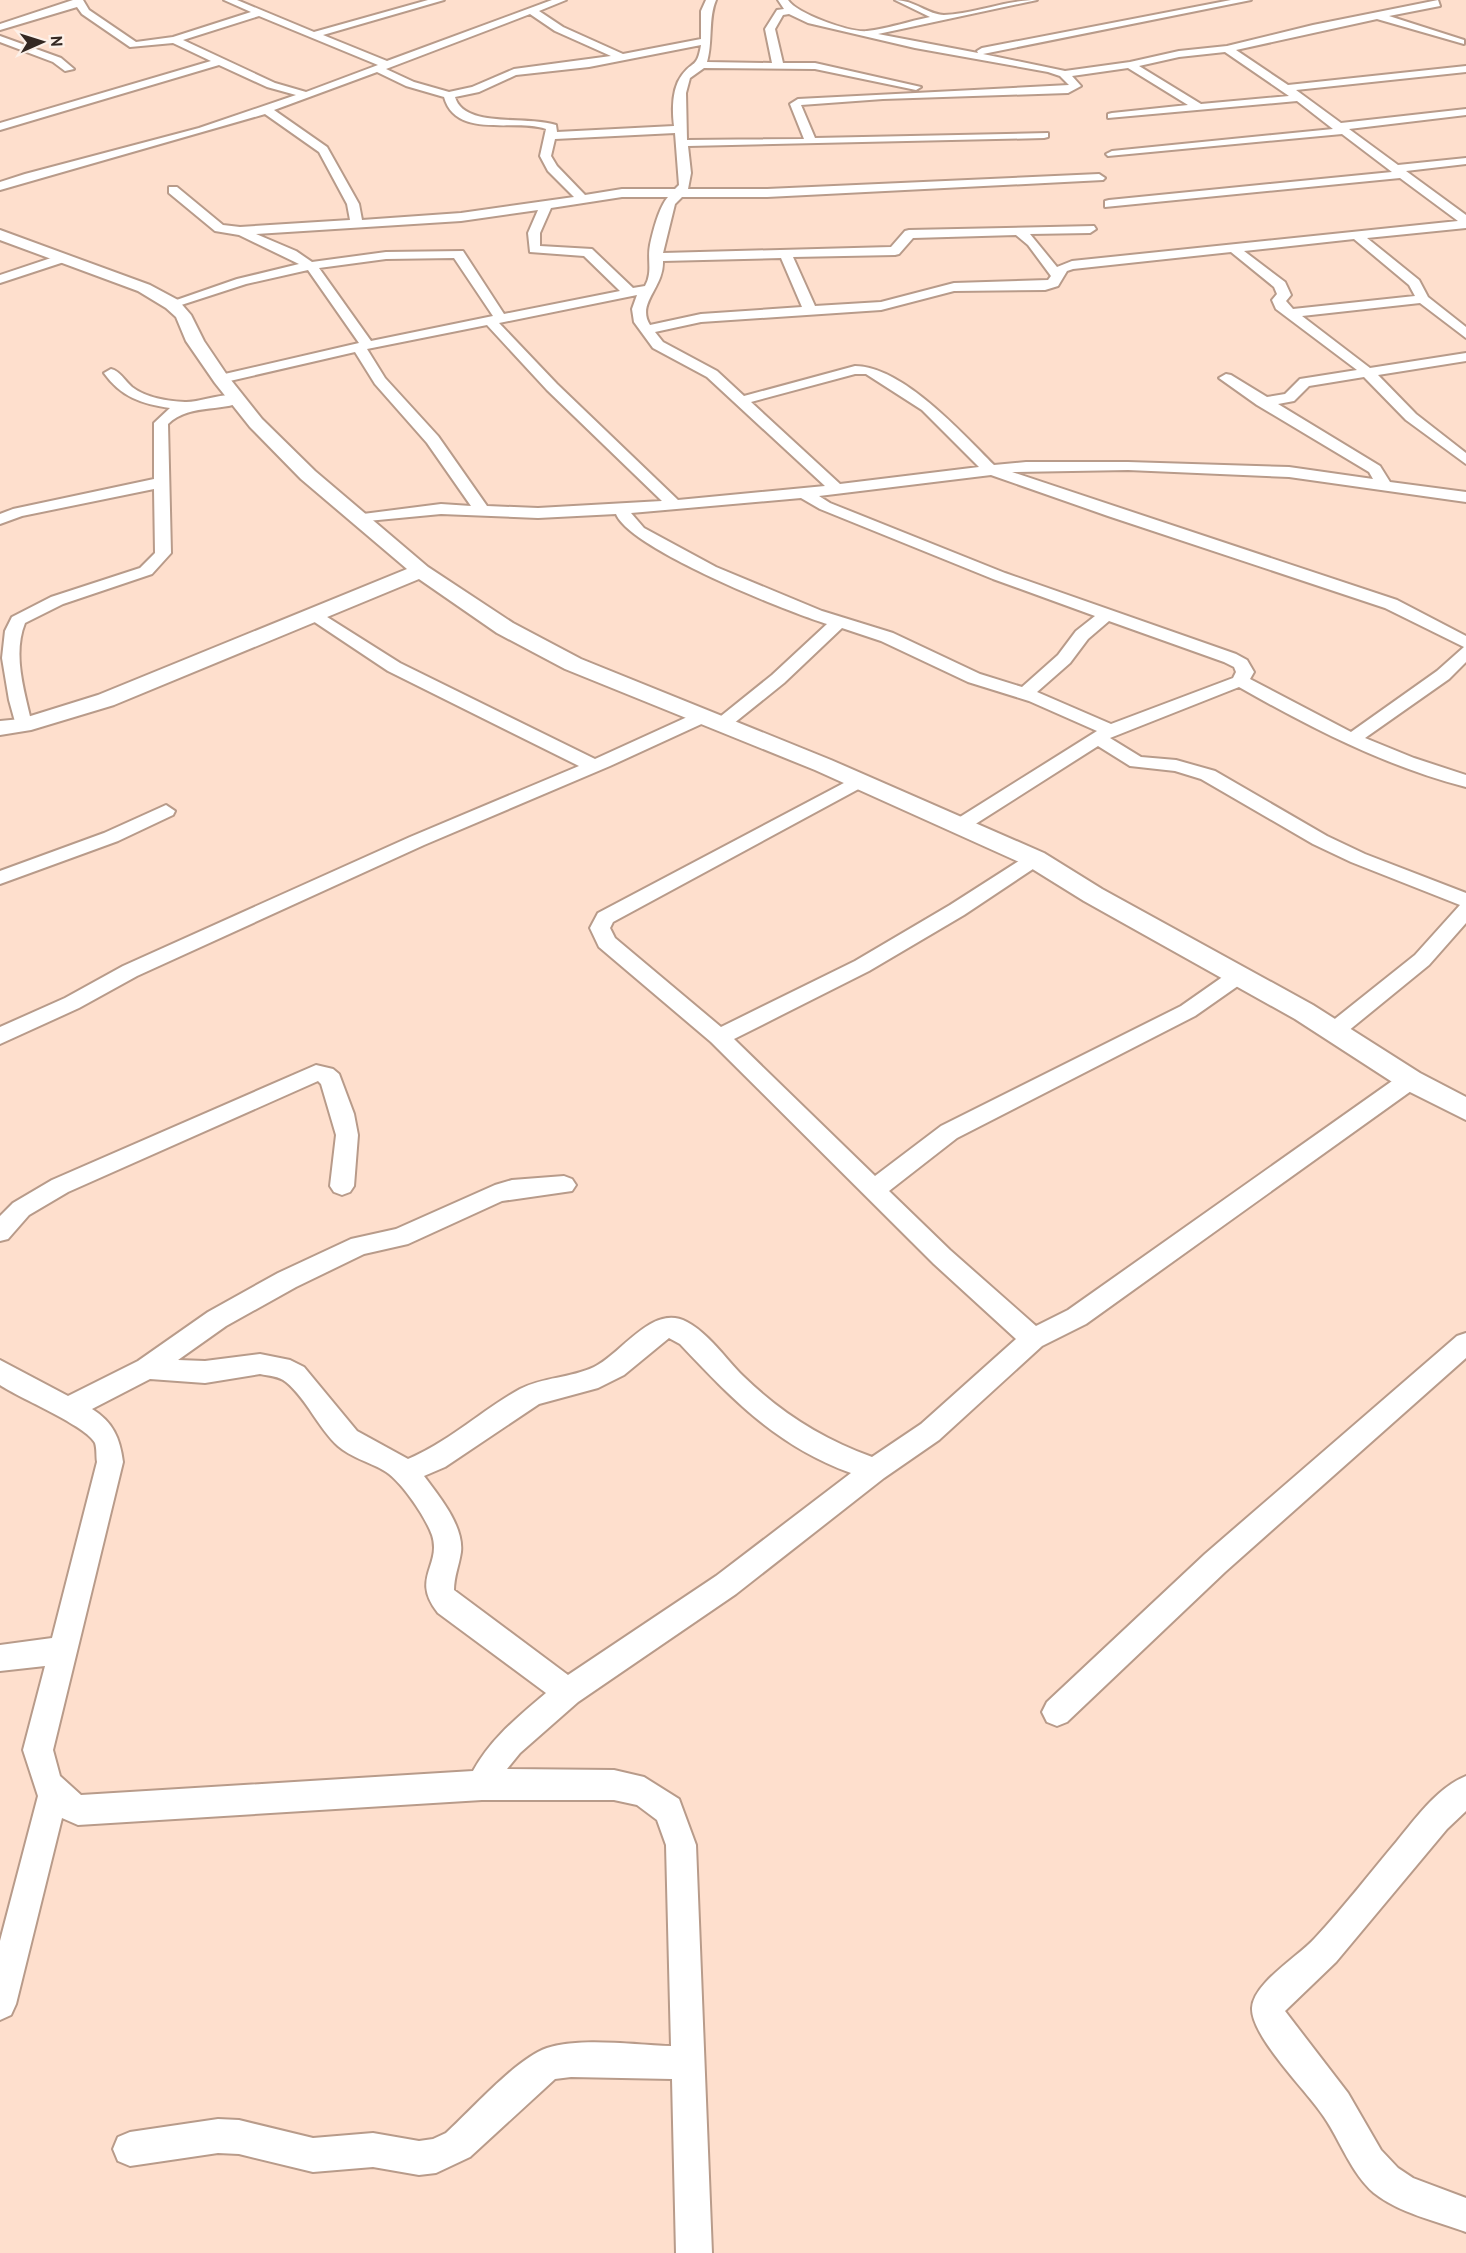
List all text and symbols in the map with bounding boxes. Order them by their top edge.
north arrow [12,12,72,72]
text: N [47,35,67,47]

